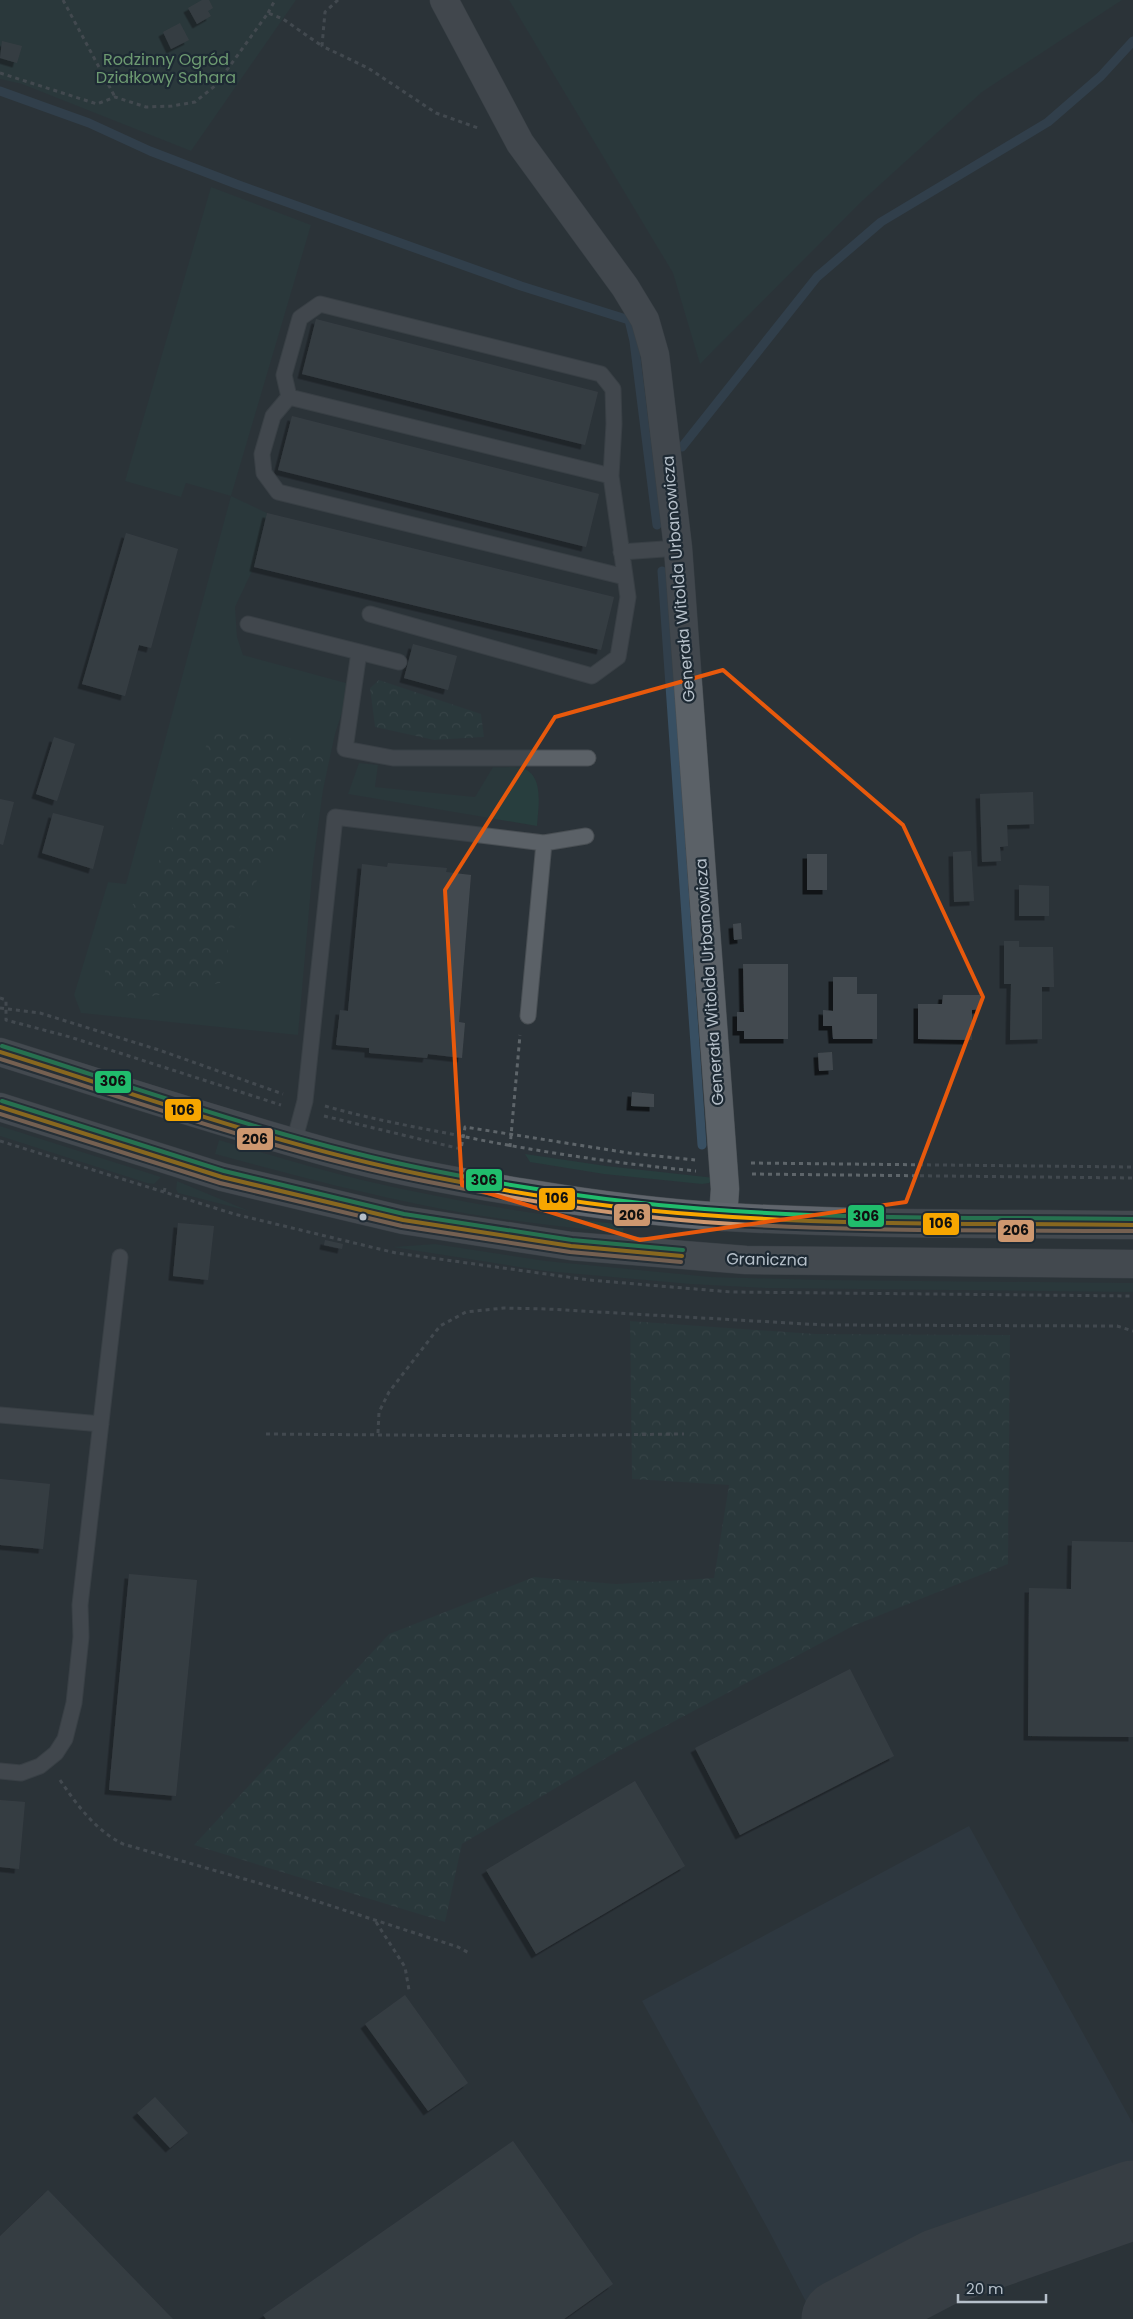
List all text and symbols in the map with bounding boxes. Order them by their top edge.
park label: Rodzinny Ogród Działkowy Sahara [96,48,236,89]
street label: Generała Witolda Urbanowicza [656,455,701,703]
street label: Generała Witolda Urbanowicza [689,858,730,1106]
line badge: 306 [94,1070,132,1094]
text: 306 [100,1071,126,1091]
line badge: 106 [164,1098,202,1122]
text: 106 [171,1100,195,1120]
line badge: 206 [236,1127,274,1151]
text: 206 [242,1129,268,1149]
line badge: 306 [465,1168,503,1192]
text: 306 [471,1170,497,1190]
line badge: 106 [538,1187,576,1211]
text: 106 [545,1188,569,1208]
line badge: 206 [613,1203,651,1227]
line badge: 306 [847,1204,885,1228]
text: 206 [619,1205,645,1225]
text: 306 [853,1206,879,1226]
unlabelled marker [358,1212,368,1222]
line badge: 106 [922,1212,960,1236]
text: 106 [929,1213,953,1233]
line badge: 206 [997,1219,1035,1243]
text: 206 [1003,1220,1029,1240]
street label: Graniczna [726,1247,808,1272]
scale bar [958,2272,1046,2304]
text: 20 m [966,2278,1004,2299]

